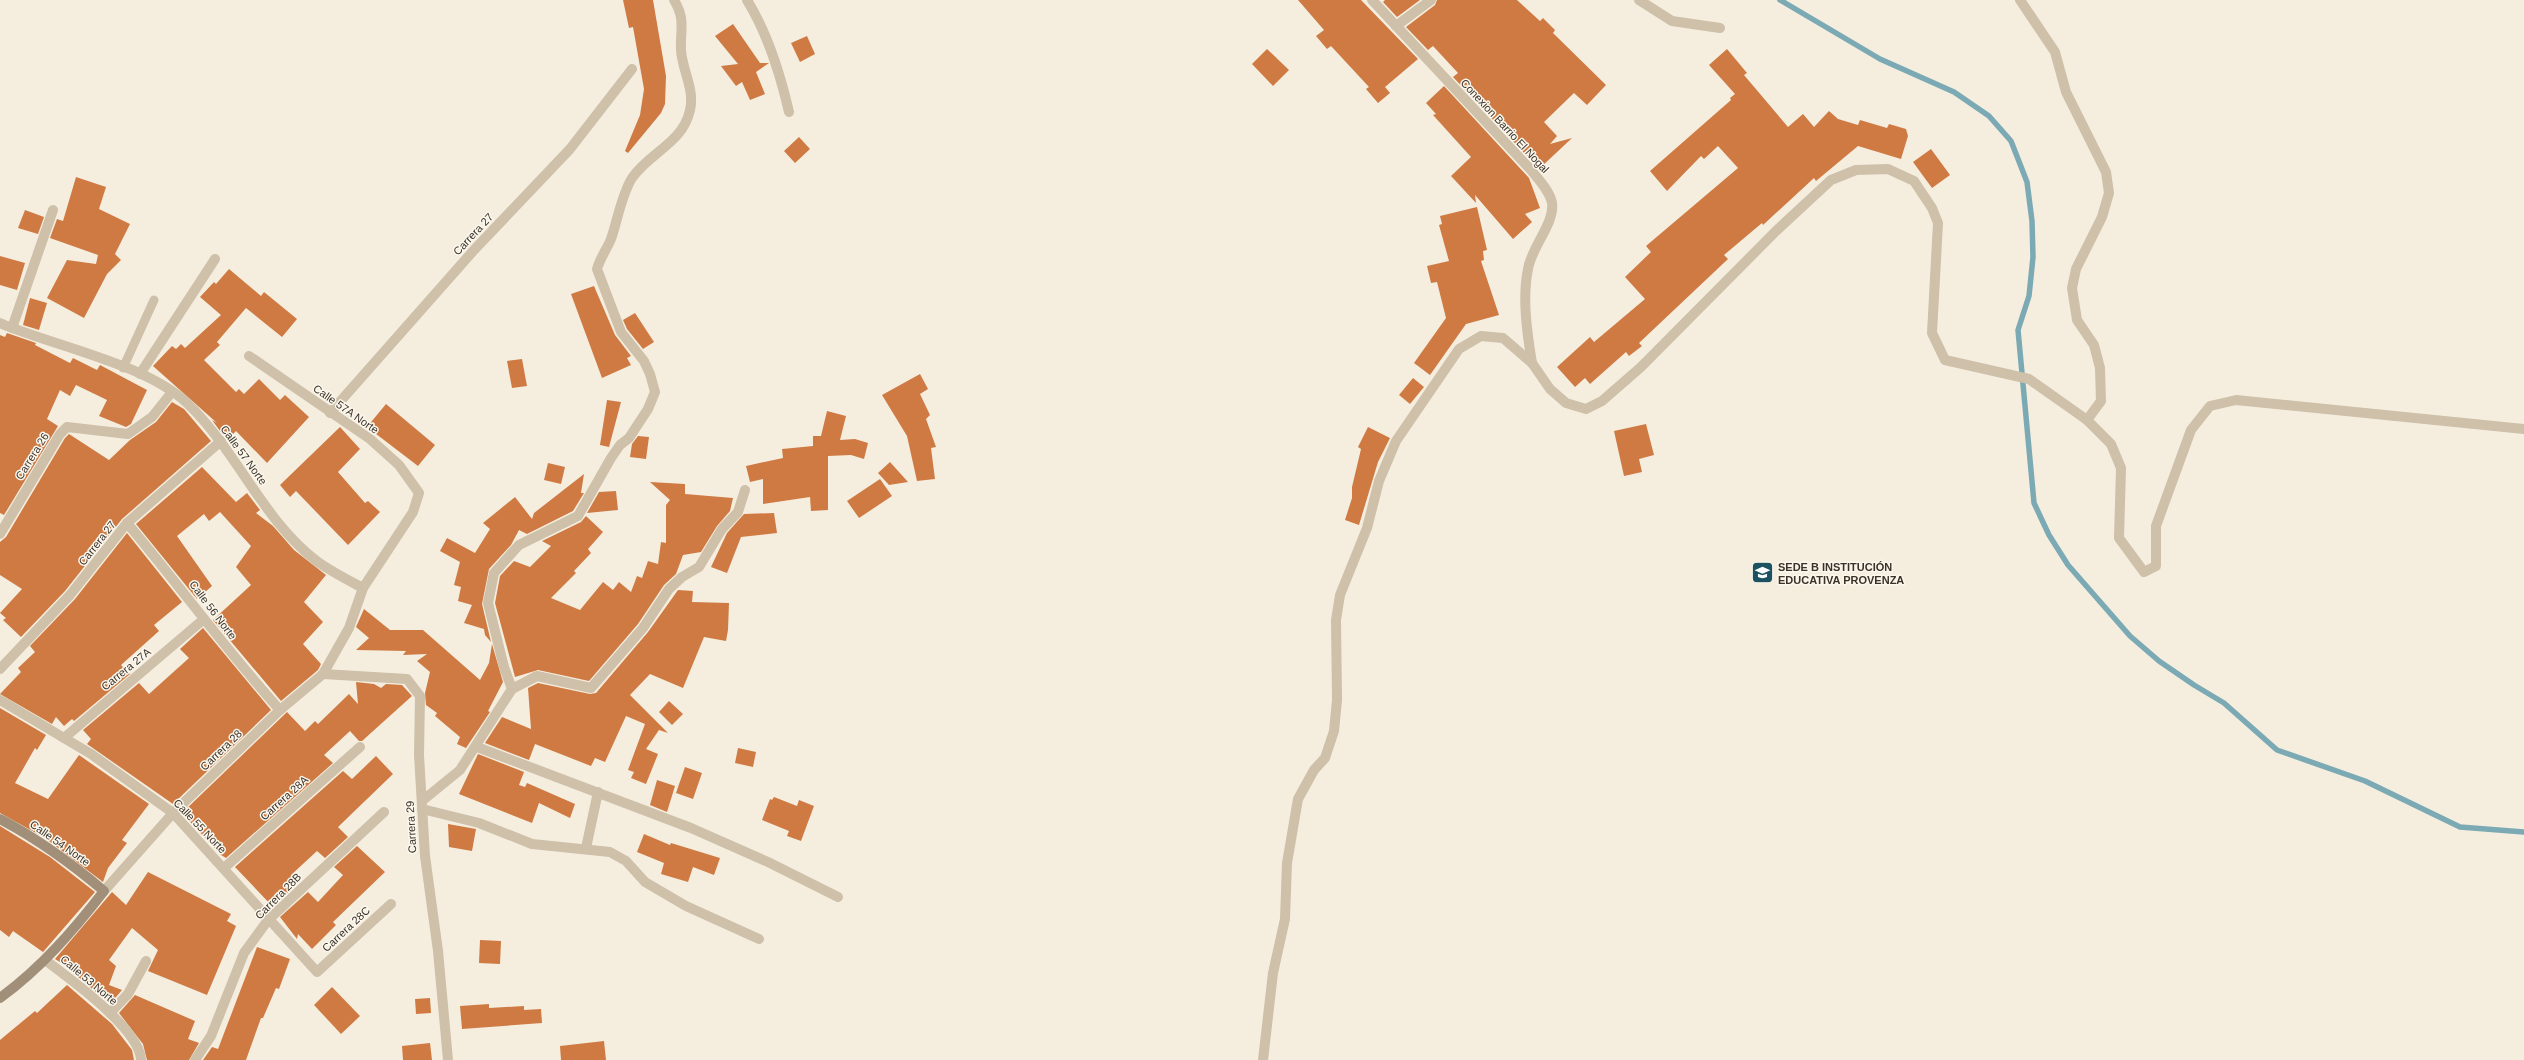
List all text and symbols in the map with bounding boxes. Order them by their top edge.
street label: Conexion Barrio El Nogal [1458,77,1552,175]
street label: Carrera 27 [451,211,495,257]
street label: Calle 57A Norte [311,382,381,436]
street label: Calle 57 Norte [218,423,270,487]
street label: Carrera 26 [13,431,51,481]
street label: Carrera 27 [76,519,118,567]
school or university icon: SEDE B INSTITUCIÓN EDUCATIVA PROVENZA [1750,560,1776,586]
place label: SEDE B INSTITUCIÓN EDUCATIVA PROVENZA [1778,561,1904,586]
street label: Calle 56 Norte [187,578,239,642]
street label: Carrera 27A [99,645,154,693]
street label: Carrera 28 [198,727,244,773]
street label: Carrera 28A [258,773,311,823]
street label: Calle 55 Norte [171,797,229,855]
street label: Carrera 29 [404,800,418,854]
street label: Calle 54 Norte [28,818,92,868]
street label: Carrera 28B [253,871,303,921]
street label: Carrera 28C [320,904,372,954]
street label: Calle 53 Norte [58,953,120,1007]

